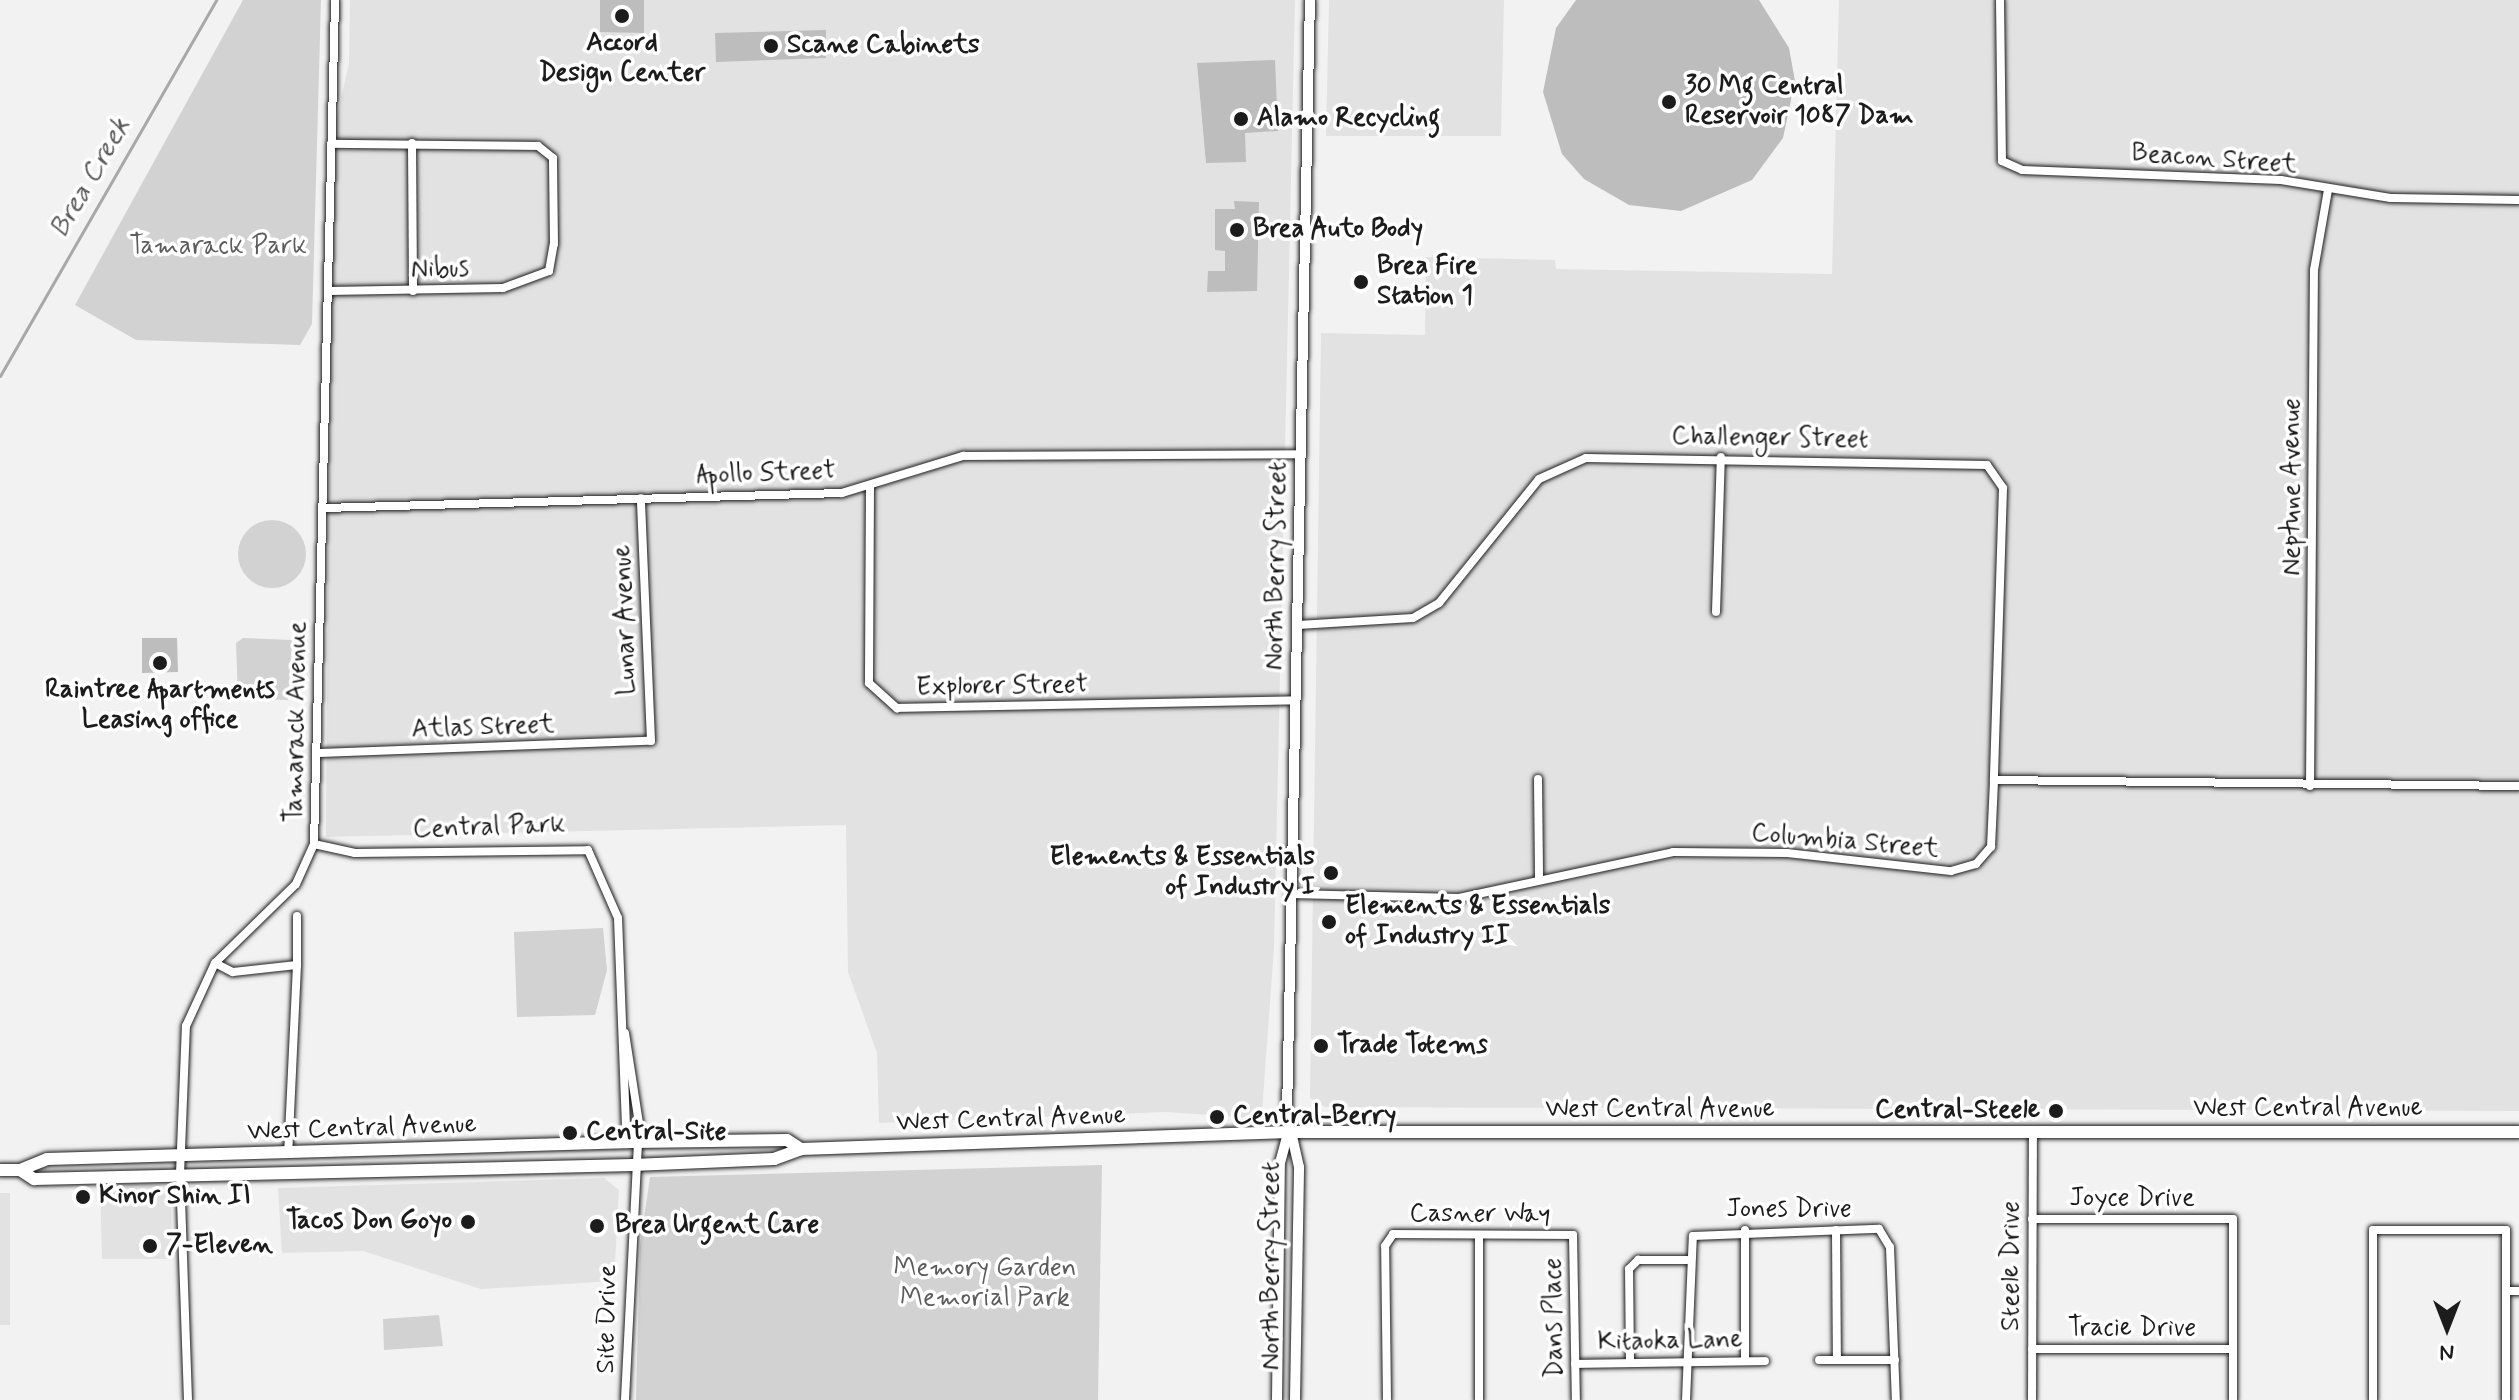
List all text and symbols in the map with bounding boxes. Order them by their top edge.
marker: Accord Design Center [613,7,631,25]
place label: Accord Design Center [541,28,703,90]
place label: Scane Cabinets [787,30,977,62]
marker: Scane Cabinets [762,37,780,55]
place label: 30 Mg Central Reservoir 1087 Dam [1685,71,1914,132]
marker: 30 Mg Central Reservoir 1087 Dam [1660,93,1678,111]
place label: Alamo Recycling [1257,103,1437,135]
marker: Alamo Recycling [1232,110,1250,128]
water label: Brea Creek [43,112,139,244]
street label: Beacon Street [2130,139,2298,181]
place label: Brea Auto Body [1253,214,1421,246]
marker: Brea Auto Body [1228,221,1246,239]
park label: Tamarack Park [131,231,305,263]
place label: Brea Fire Station 1 [1377,251,1477,312]
street label: Nibus [411,254,469,286]
marker: Brea Fire Station 1 [1352,273,1370,291]
street label: Neptune Avenue [2277,397,2309,577]
street label: Challenger Street [1669,422,1871,456]
street label: Apollo Street [697,456,835,492]
street label: North Berry Street [1260,459,1294,673]
street label: Lunar Avenue [608,542,644,698]
street label: Tamarack Avenue [280,620,314,824]
marker: Raintree Apartments Leasing office [151,654,169,672]
street label: Explorer Street [916,670,1088,704]
place label: Raintree Apartments Leasing office [45,675,275,736]
street label: Atlas Street [411,710,555,746]
street label: Central Park [416,810,562,846]
street label: Columbia Street [1750,818,1940,866]
place label: Elements & Essentials of Industry I [1050,842,1315,904]
marker: Elements & Essentials of Industry I [1322,864,1340,882]
place label: Elements & Essentials of Industry II [1345,891,1610,952]
marker: Elements & Essentials of Industry II [1320,913,1338,931]
place label: Trade Totems [1337,1030,1488,1062]
marker: Trade Totems [1312,1037,1330,1055]
street label: West Central Avenue [2190,1093,2426,1125]
street label: West Central Avenue [1542,1094,1778,1126]
place label: Central-Steele [1875,1095,2040,1127]
street label: West Central Avenue [893,1100,1129,1140]
place label: Central-Berry [1233,1101,1396,1133]
marker: Central-Steele [2047,1102,2065,1120]
marker: Central-Berry [1208,1108,1226,1126]
street label: West Central Avenue [244,1109,480,1149]
place label: Central-Site [586,1117,727,1149]
marker: Central-Site [561,1124,579,1142]
street label: North Berry Street [1256,1159,1288,1373]
place label: Kinor Shin II [99,1181,257,1213]
street label: Joyce Drive [2070,1183,2194,1215]
marker: Kinor Shin II [74,1188,92,1206]
street label: Jones Drive [1726,1194,1852,1226]
street label: Casner Way [1408,1199,1552,1231]
street label: Steele Drive [1996,1201,2028,1331]
place label: Tacos Don Goyo [285,1206,452,1238]
place label: Brea Urgent Care [615,1210,821,1242]
marker: Tacos Don Goyo [459,1213,477,1231]
marker: Brea Urgent Care [586,1215,608,1237]
place label: 7-Eleven [166,1230,273,1262]
marker: 7-Eleven [141,1237,159,1255]
park label: Memory Garden Memorial Park [895,1253,1075,1314]
street label: Dans Place [1538,1258,1572,1378]
street label: Site Drive [591,1266,625,1372]
north arrow [2407,1288,2487,1368]
street label: Tracie Drive [2068,1313,2196,1345]
street label: Kitaoka Lane [1597,1325,1743,1359]
text: N [2440,1338,2454,1366]

